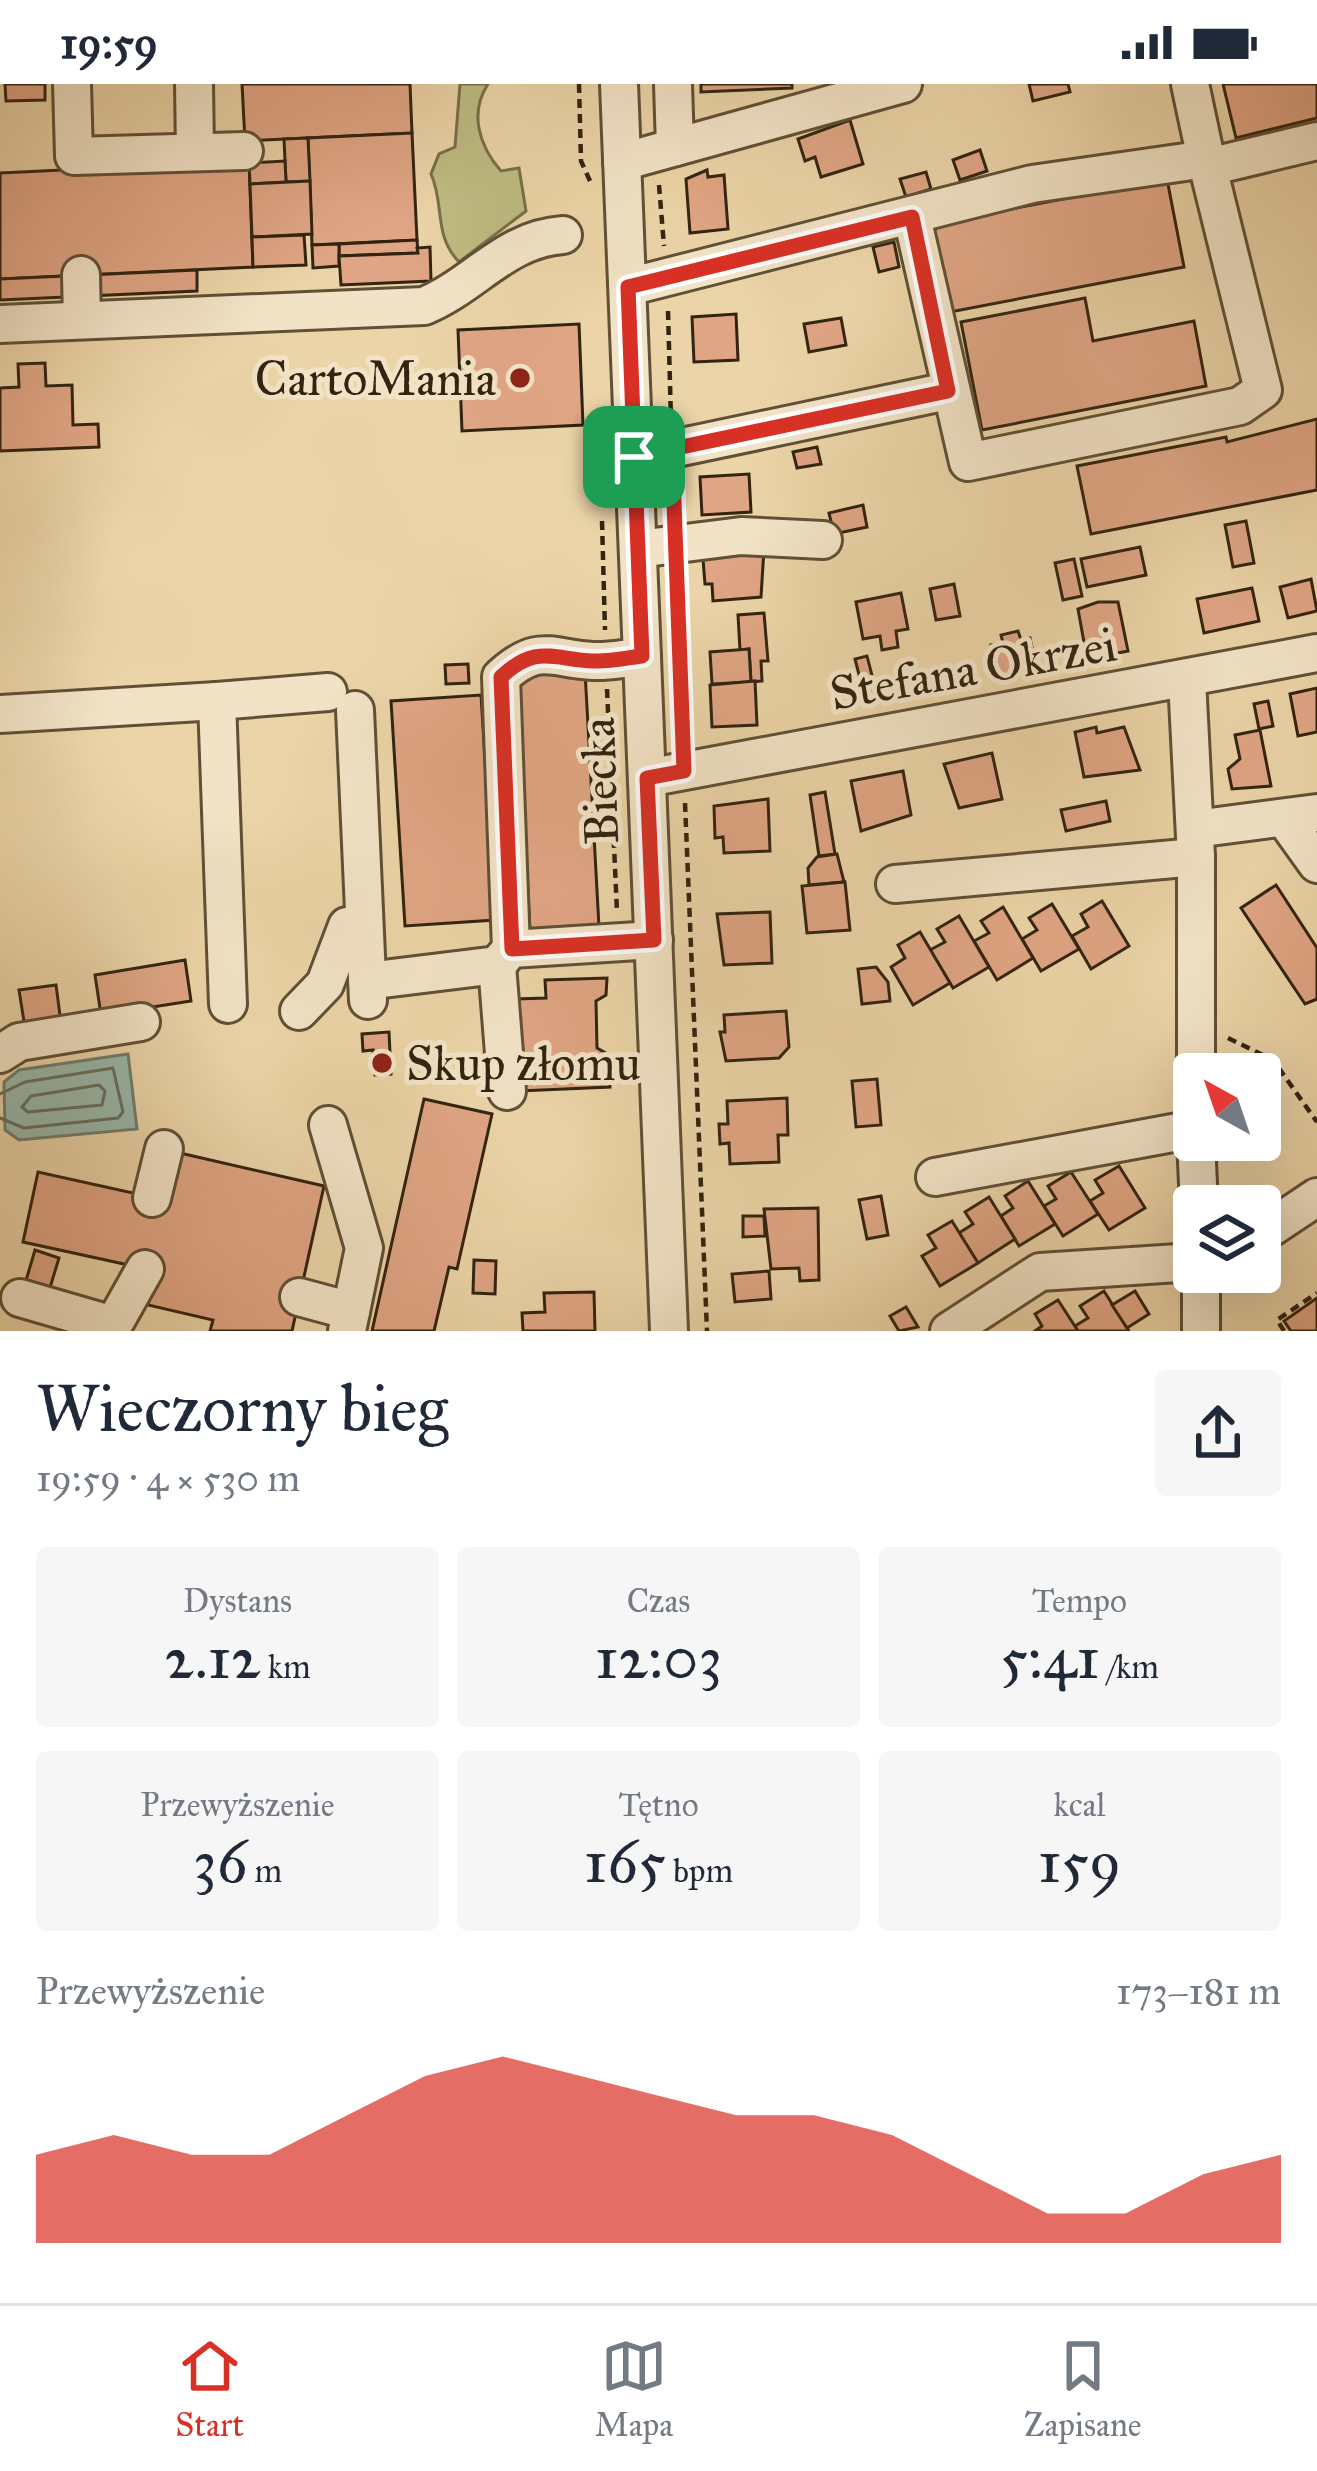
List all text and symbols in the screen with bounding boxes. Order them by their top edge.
text: 19:59 [60,15,158,70]
place label: CartoMania [255,349,497,408]
marker: CartoMania [507,365,533,391]
pin [583,406,685,508]
icon: arrive [601,424,667,490]
street label: Stefana Okrzei [825,614,1121,723]
street label: Biecka [568,716,631,846]
place label: Skup złomu [406,1034,641,1093]
marker: Skup złomu [369,1050,395,1076]
north arrow [1173,1053,1281,1161]
map controls [1173,1053,1281,1293]
button: layers [1173,1185,1281,1293]
text: Wieczorny bieg [36,1368,448,1449]
button: share [1155,1370,1281,1496]
text: 19:59 · 4 × 530 m [36,1454,300,1502]
text: Dystans [183,1581,292,1621]
text: Czas [627,1581,690,1621]
text: Tempo [1032,1581,1127,1621]
text: 2.12 [164,1621,261,1694]
text: 12:03 [595,1621,722,1694]
text: 5:41 [1000,1621,1100,1694]
text: km [261,1647,311,1687]
text: /km [1100,1647,1159,1687]
text: Przewyższenie [141,1785,335,1825]
text: Tętno [618,1785,699,1825]
text: kcal [1054,1785,1105,1825]
text: 36 [193,1825,247,1898]
text: 165 [584,1825,666,1898]
text: 159 [1038,1825,1121,1898]
text: m [247,1851,282,1891]
text: bpm [666,1851,733,1891]
text: Przewyższenie [36,1967,265,2015]
text: 173–181 m [1116,1967,1281,2015]
tab: Start [175,2333,244,2445]
tab: Mapa [595,2333,673,2445]
tab: Zapisane [1024,2333,1142,2445]

